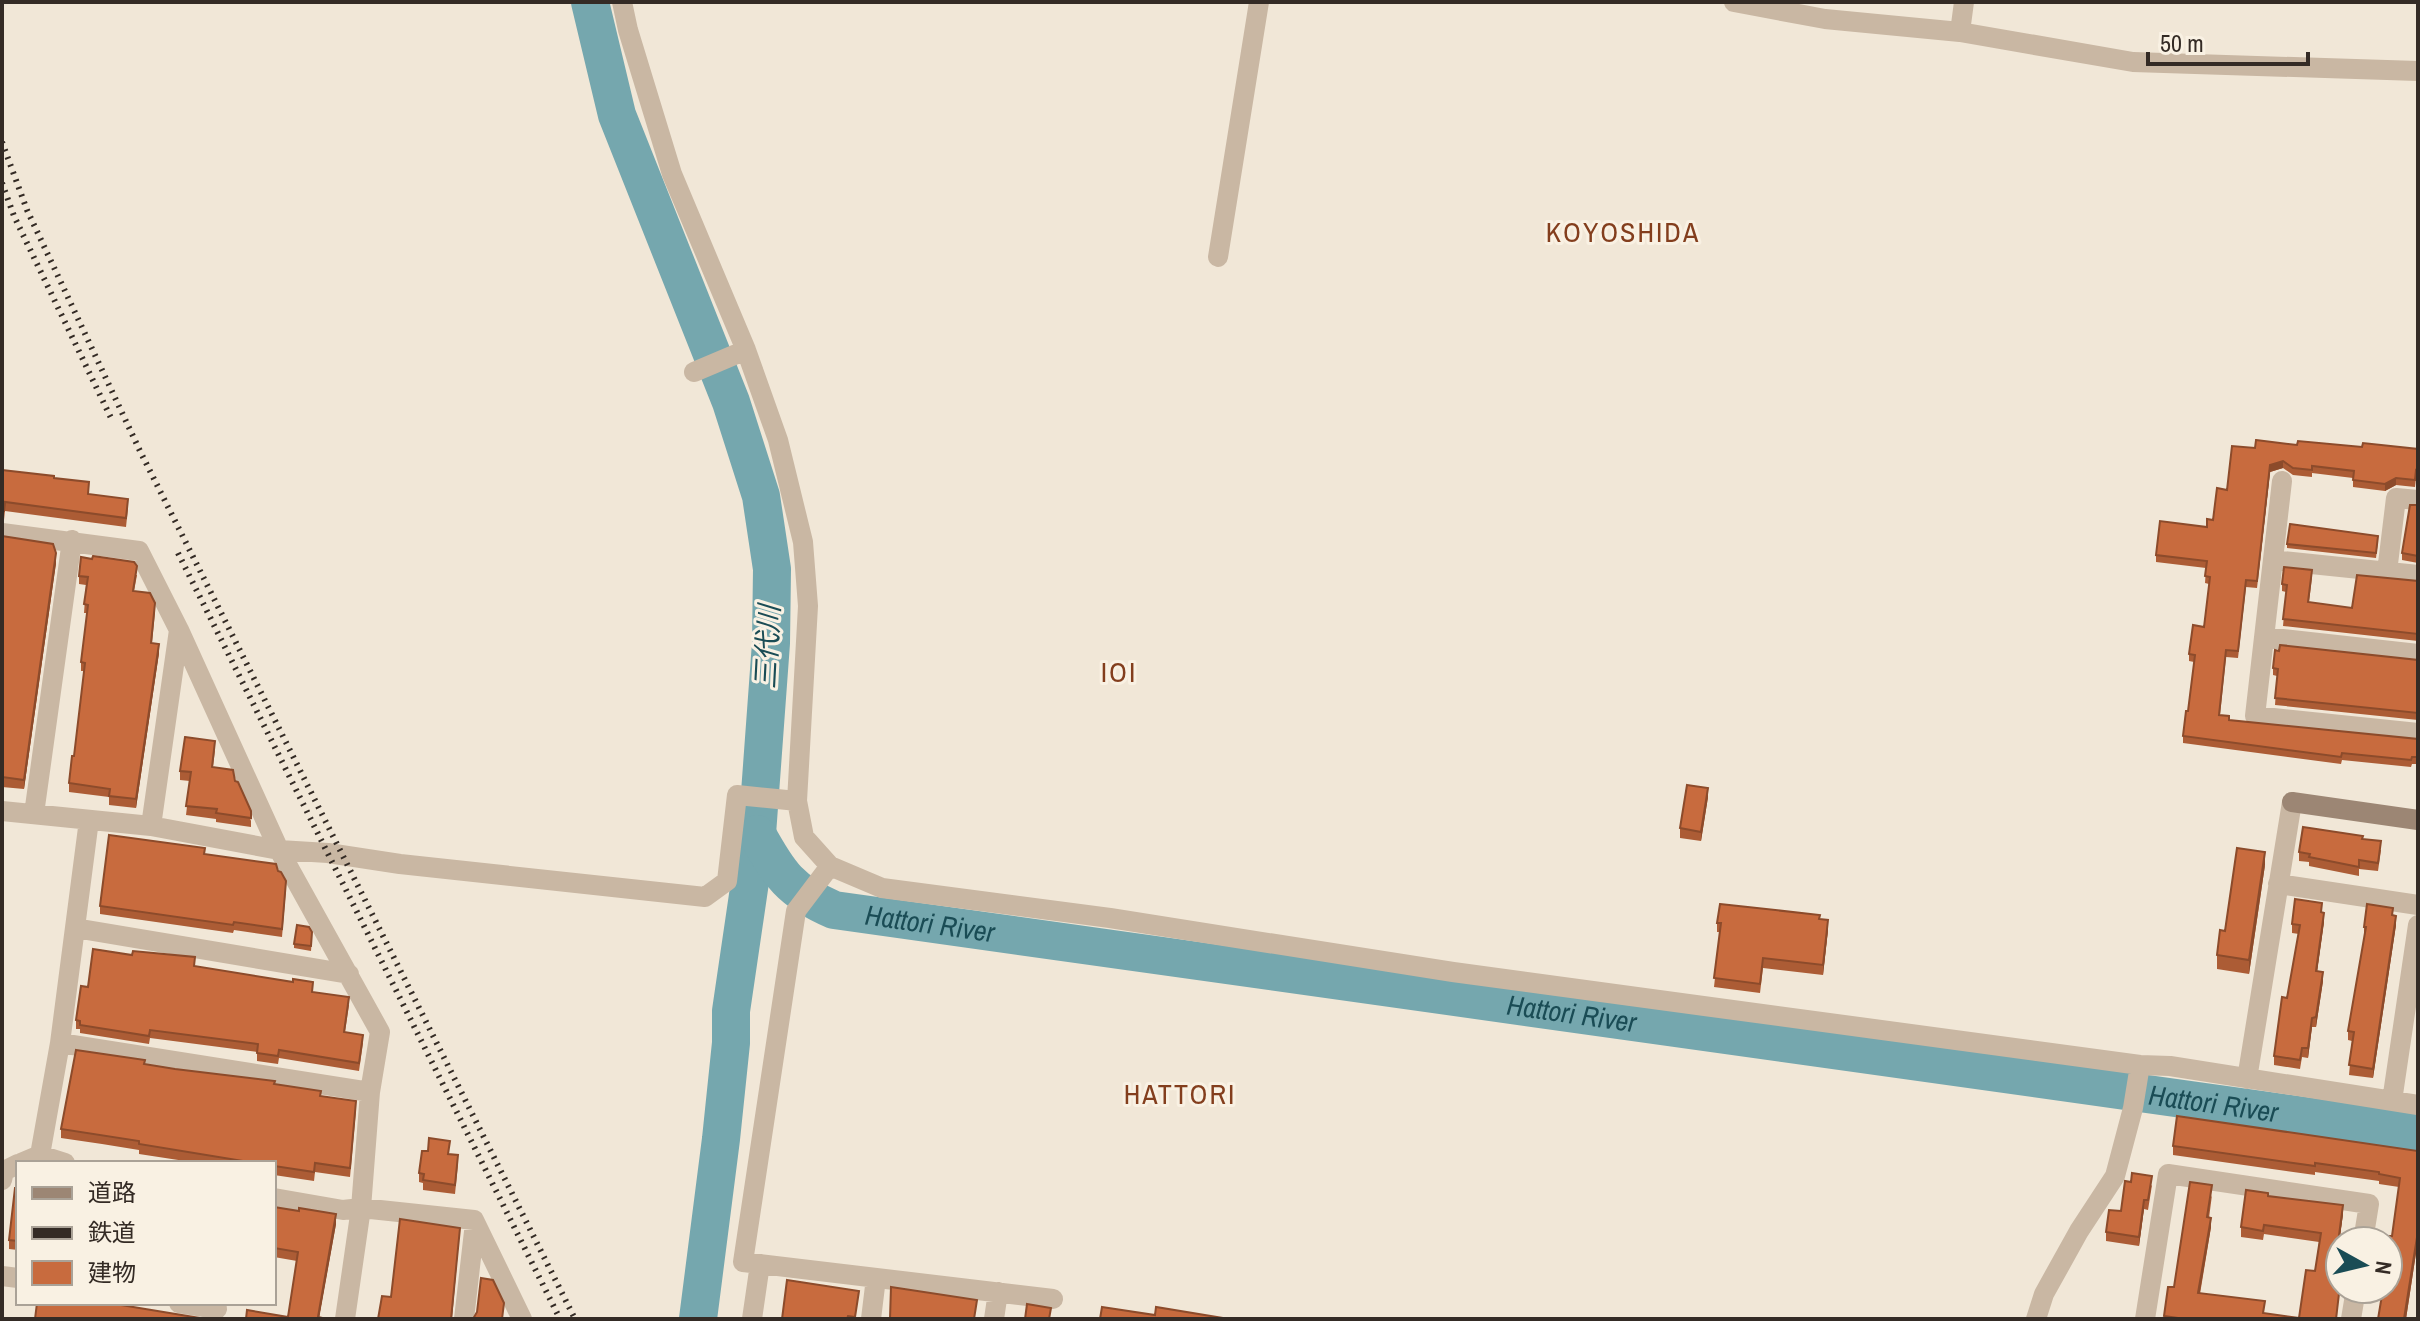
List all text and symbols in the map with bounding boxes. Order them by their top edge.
scale bar [2148,16,2308,66]
text: 50 m [2160,27,2204,59]
district label: KOYOSHIDA [1546,213,1700,251]
water label: 三代川 [746,601,788,690]
district label: IOI [1101,653,1137,691]
water label: Hattori River [863,896,998,951]
water label: Hattori River [1505,986,1640,1041]
district label: HATTORI [1124,1075,1236,1113]
water label: Hattori River [2146,1075,2282,1131]
legend [16,1161,276,1305]
text: 道路 [88,1176,136,1208]
text: 鉄道 [88,1216,136,1248]
north arrow [2324,1225,2404,1305]
text: 建物 [88,1256,136,1288]
text: N [2368,1259,2400,1276]

